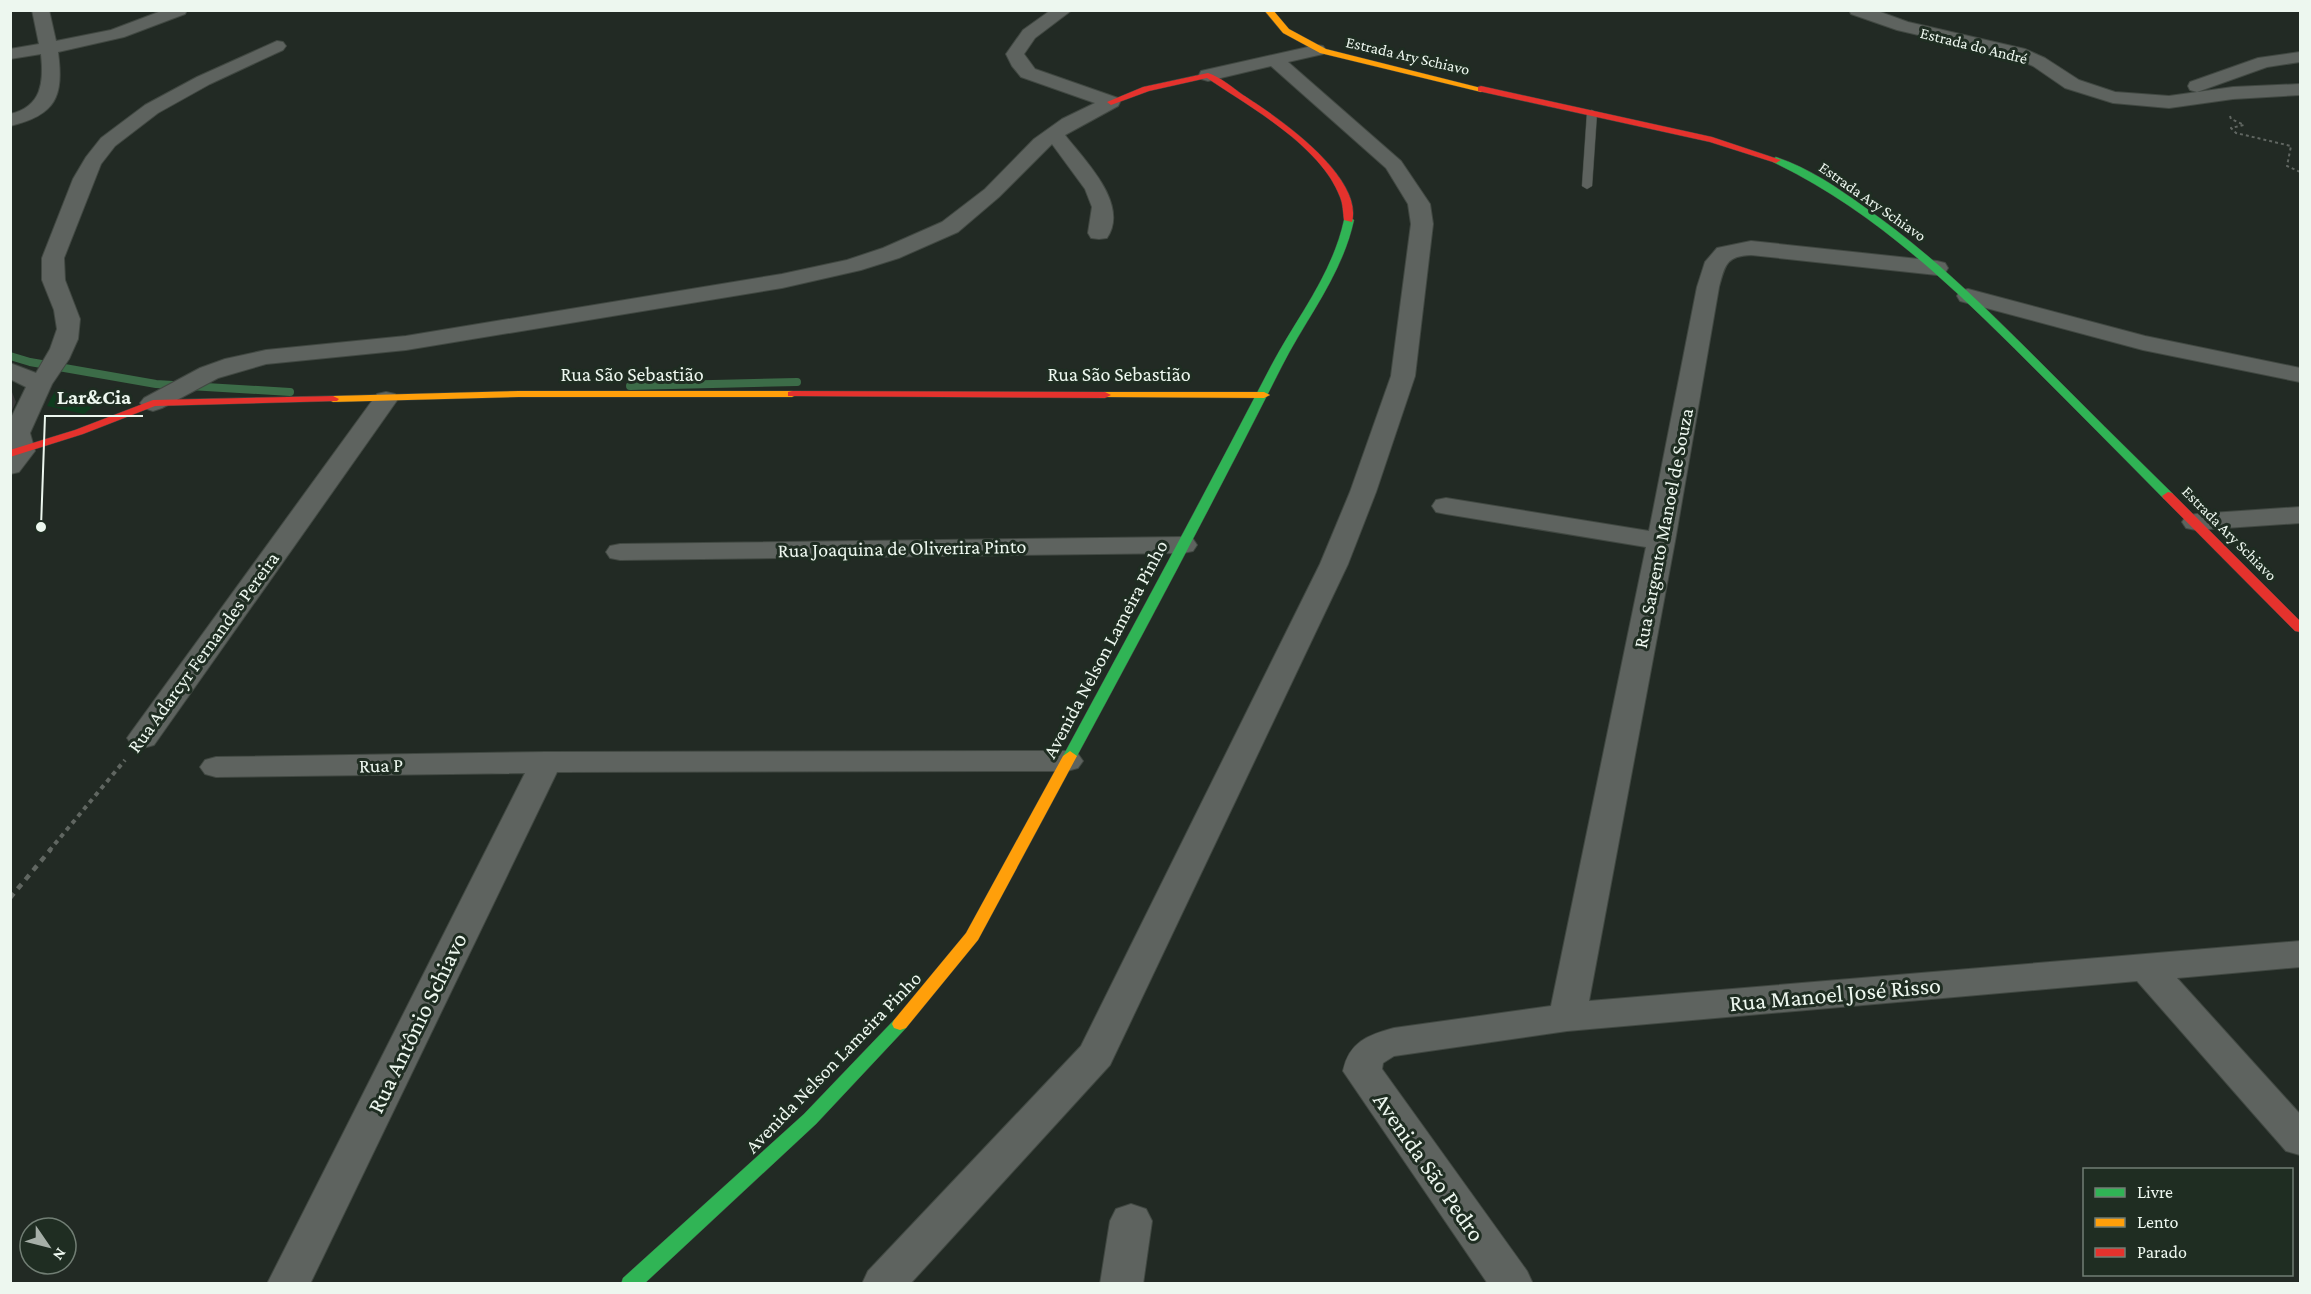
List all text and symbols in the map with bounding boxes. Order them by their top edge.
street label: Estrada do André [1919,24,2029,67]
street label: Estrada Ary Schiavo [1344,33,1471,79]
street label: Estrada Ary Schiavo [1815,158,1929,245]
street label: Rua São Sebastião [560,363,704,385]
street label: Rua São Sebastião [1047,363,1191,385]
callout: Lar&Cia [45,377,143,416]
text: Lar&Cia [57,385,132,409]
street label: Rua Sargento Manoel de Souza [1629,406,1698,650]
street label: Estrada Ary Schiavo [2178,483,2280,585]
street label: Rua Joaquina de Oliverira Pinto [777,535,1027,562]
street label: Avenida Nelson Lameira Pinho [1038,536,1172,762]
street label: Rua Adarcyr Fernandes Pereira [123,547,284,757]
street label: Rua P [359,754,403,776]
street label: Rua Antônio Schiavo [361,928,472,1117]
street label: Avenida Nelson Lameira Pinho [741,967,925,1157]
street label: Rua Manoel José Risso [1728,971,1942,1016]
street label: Avenida São Pedro [1368,1087,1491,1246]
legend [2083,1168,2293,1276]
text: Livre [2137,1182,2173,1202]
text: Lento [2137,1212,2178,1232]
north arrow [18,1216,78,1276]
text: Parado [2137,1242,2187,1262]
text: N [50,1245,70,1264]

